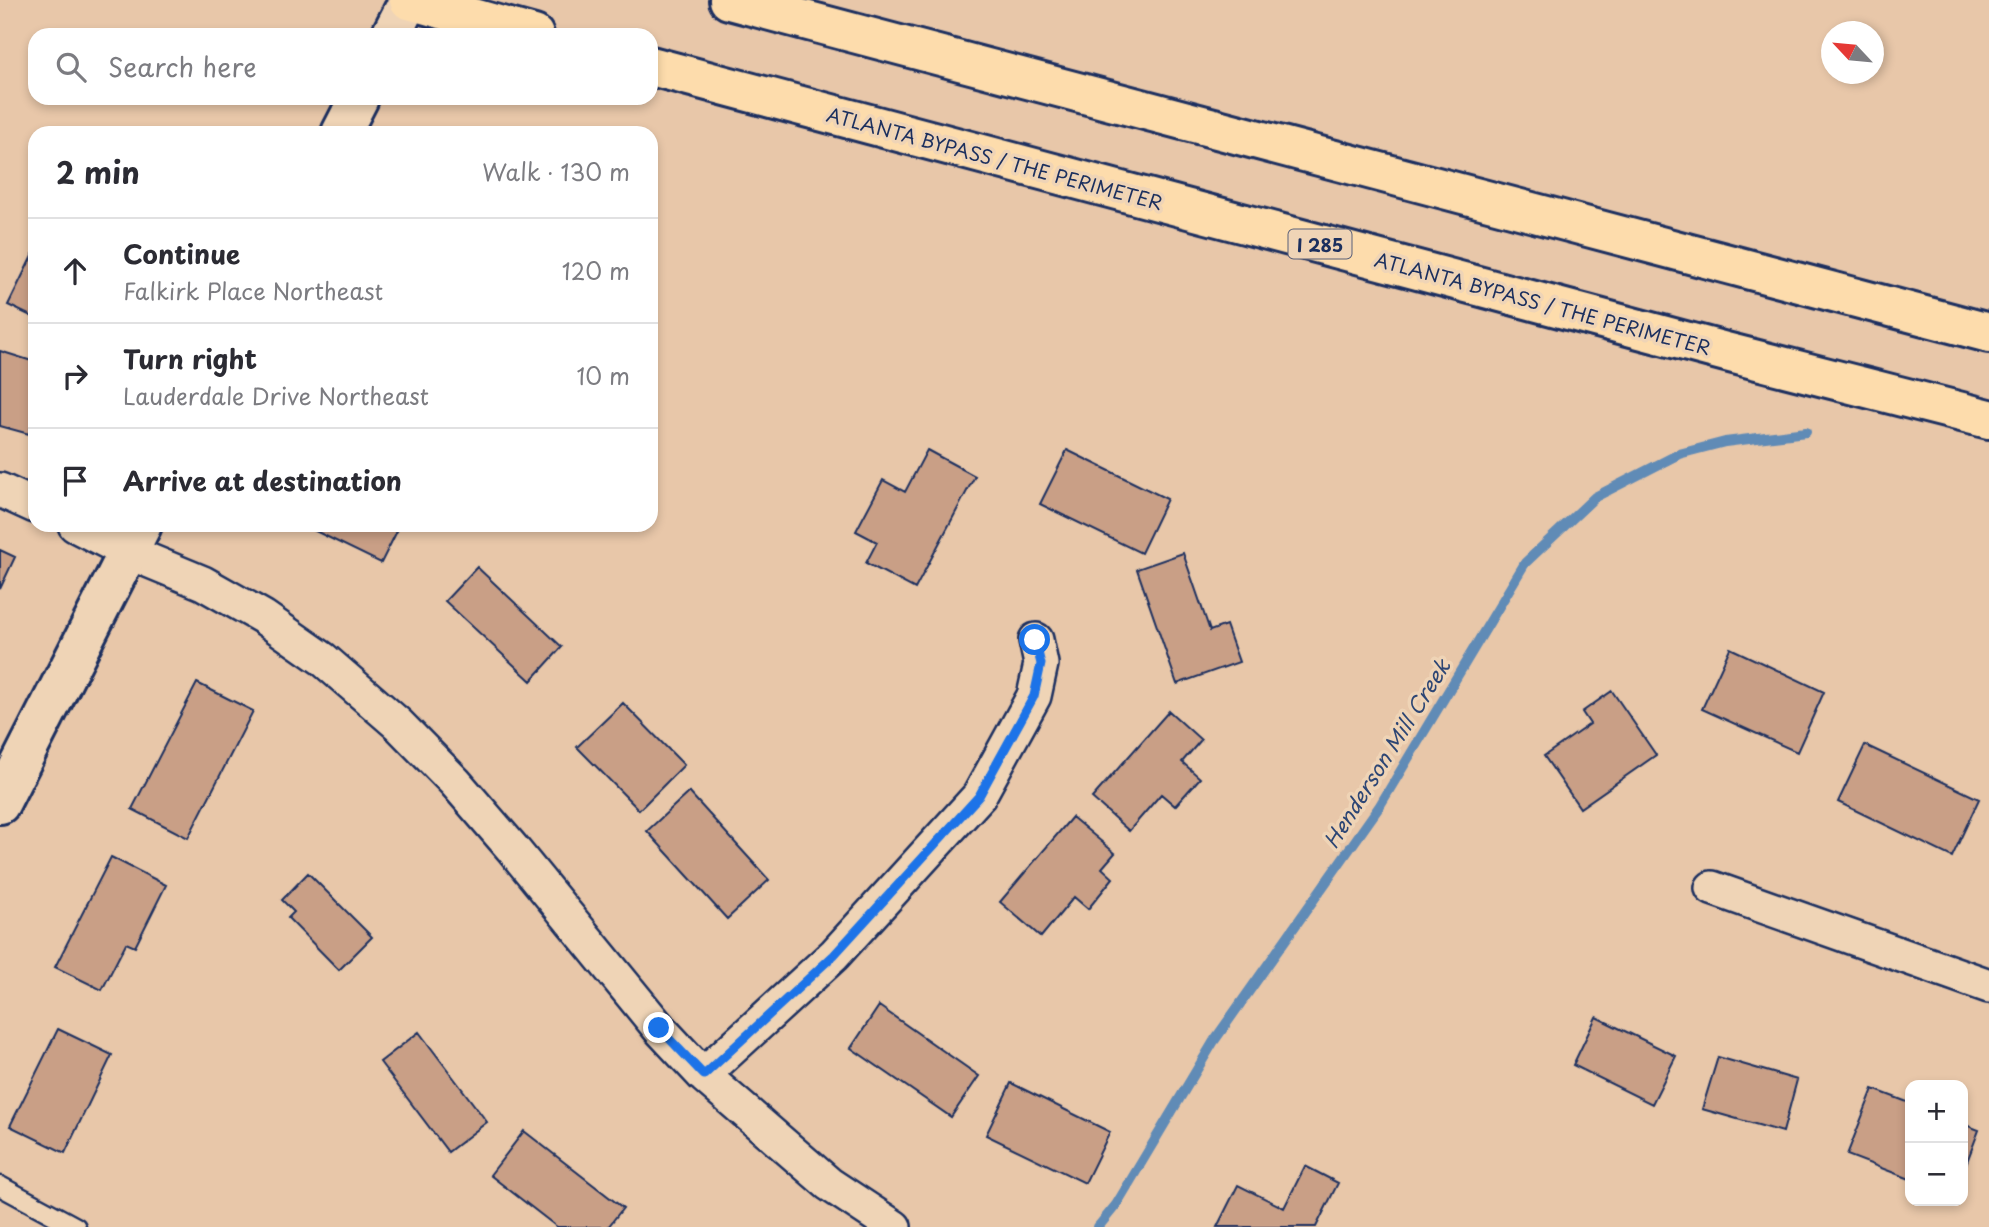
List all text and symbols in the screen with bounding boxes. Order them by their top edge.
north arrow [1821,21,1884,84]
search box [28,28,658,105]
text: Search here [108,47,257,86]
icon: search [52,48,90,86]
street label: ATLANTA BYPASS / THE PERIMETER [824,100,1166,216]
text: 2 min [56,149,140,194]
text: Walk · 130 m [482,154,630,189]
road number: I 285 [1288,230,1352,258]
text: Continue [123,234,240,273]
street label: ATLANTA BYPASS / THE PERIMETER [1372,245,1714,361]
icon: ahead [56,252,94,290]
text: 120 m [562,253,630,288]
text: Falkirk Place Northeast [123,273,383,308]
text: Turn right [123,339,257,378]
icon: right [56,357,94,395]
text: 10 m [576,358,630,393]
text: Lauderdale Drive Northeast [123,378,429,413]
text: Arrive at destination [123,461,402,500]
icon: arrive [56,462,94,500]
route start [1019,624,1050,655]
water label: Henderson Mill Creek [1315,651,1458,854]
route end [643,1012,674,1043]
map controls [1905,1080,1968,1206]
button: + [1905,1080,1968,1143]
button: − [1905,1143,1968,1206]

